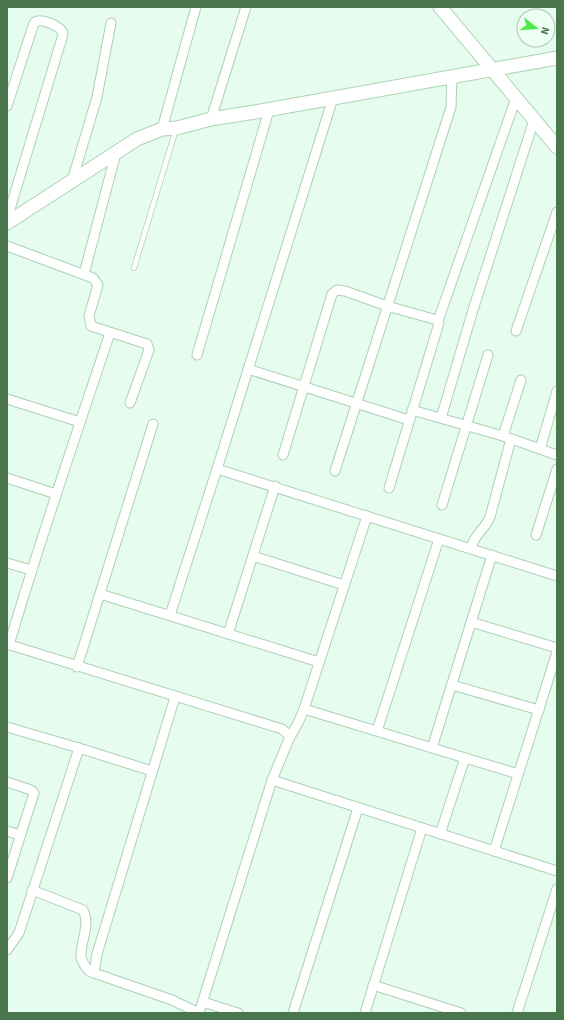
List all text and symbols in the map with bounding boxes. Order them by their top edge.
north arrow [516,8,556,48]
text: N [537,25,553,36]

